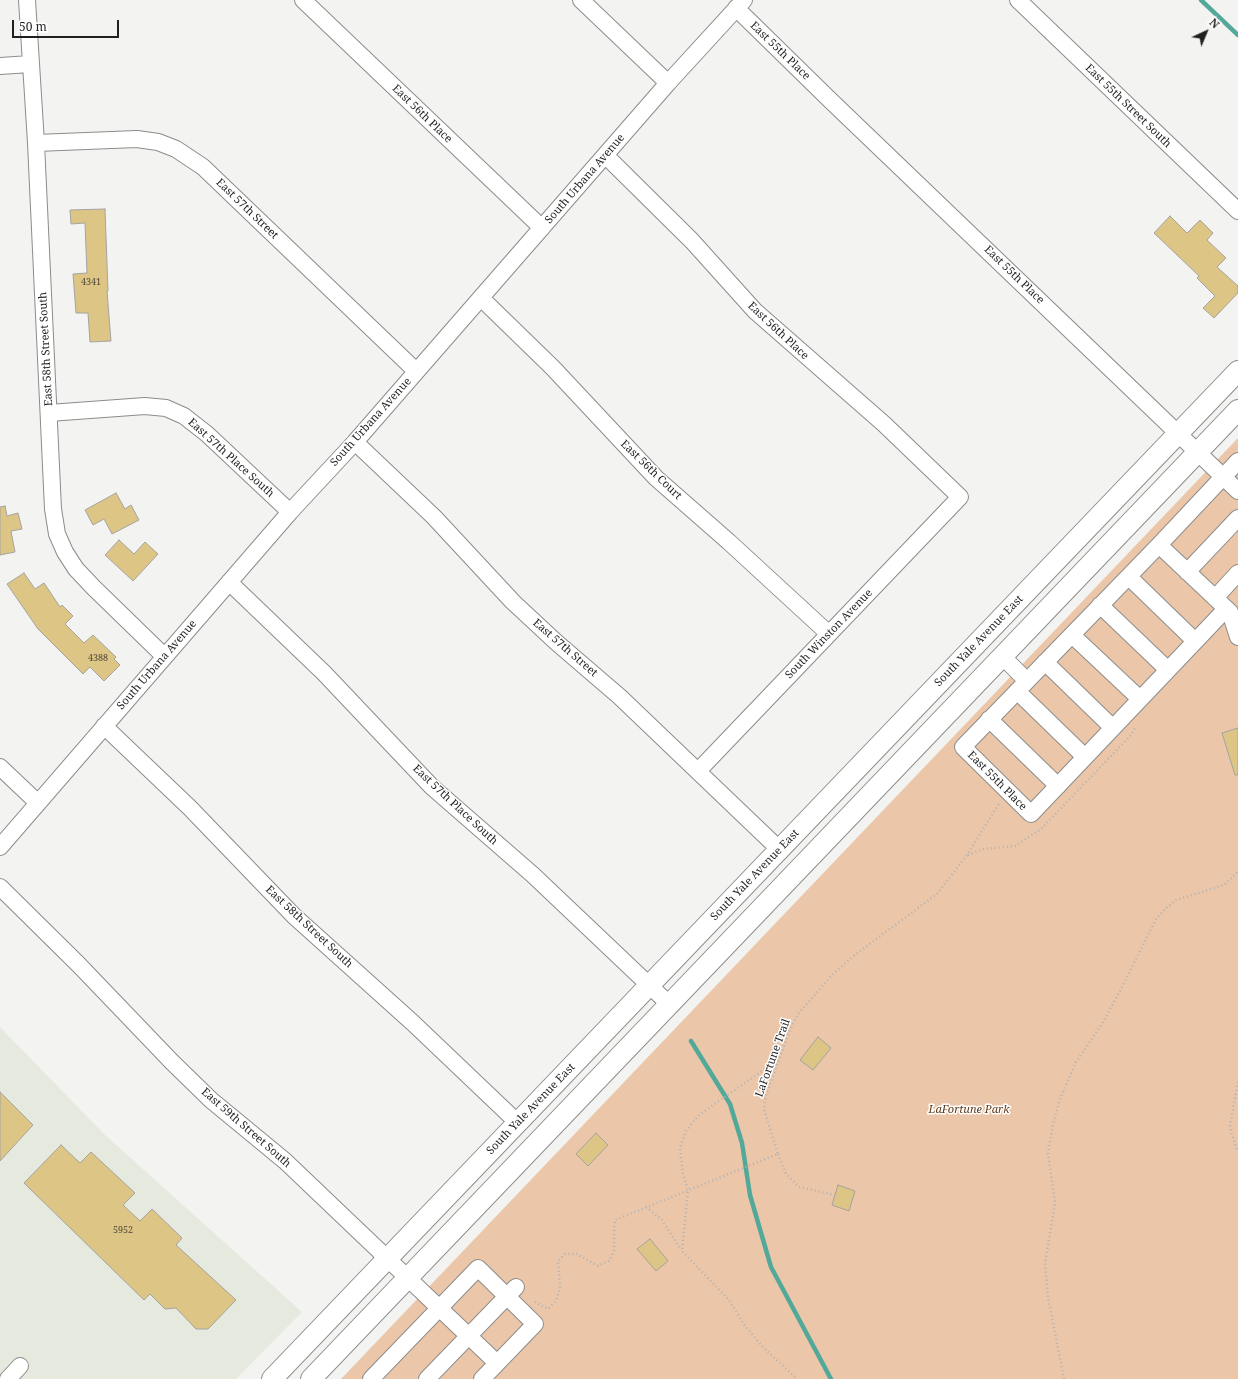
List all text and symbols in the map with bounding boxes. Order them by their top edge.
scale bar [14,12,121,38]
north arrow [1186,12,1226,52]
text: N [1206,15,1223,31]
text: 50 m [19,18,47,35]
street label: East 55th Place [747,19,813,83]
street label: East 55th Street South [1082,61,1174,151]
street label: East 56th Place [389,82,455,146]
street label: South Urbana Avenue [542,131,628,227]
street label: East 57th Street [213,176,281,242]
street label: East 55th Place [981,243,1047,307]
house number: 4341 [81,277,101,287]
street label: East 58th Street South [36,292,56,406]
street label: East 56th Place [745,299,811,363]
street label: South Urbana Avenue [328,375,414,469]
street label: East 57th Place South [185,416,277,500]
street label: East 56th Court [618,438,684,502]
street label: South Winston Avenue [783,586,875,682]
street label: South Yale Avenue East [932,593,1026,689]
street label: East 57th Street [530,616,600,680]
street label: South Urbana Avenue [114,617,200,713]
house number: 4388 [88,653,108,663]
street label: East 55th Place [965,749,1029,813]
street label: East 57th Place South [410,762,500,848]
street label: South Yale Avenue East [708,827,802,923]
street label: East 58th Street South [263,883,355,971]
street label: LaFortune Trail [753,1017,793,1099]
street label: South Yale Avenue East [484,1061,578,1157]
street label: East 59th Street South [198,1085,294,1171]
park label: LaFortune Park [929,1103,1009,1117]
house number: 5952 [113,1225,133,1235]

